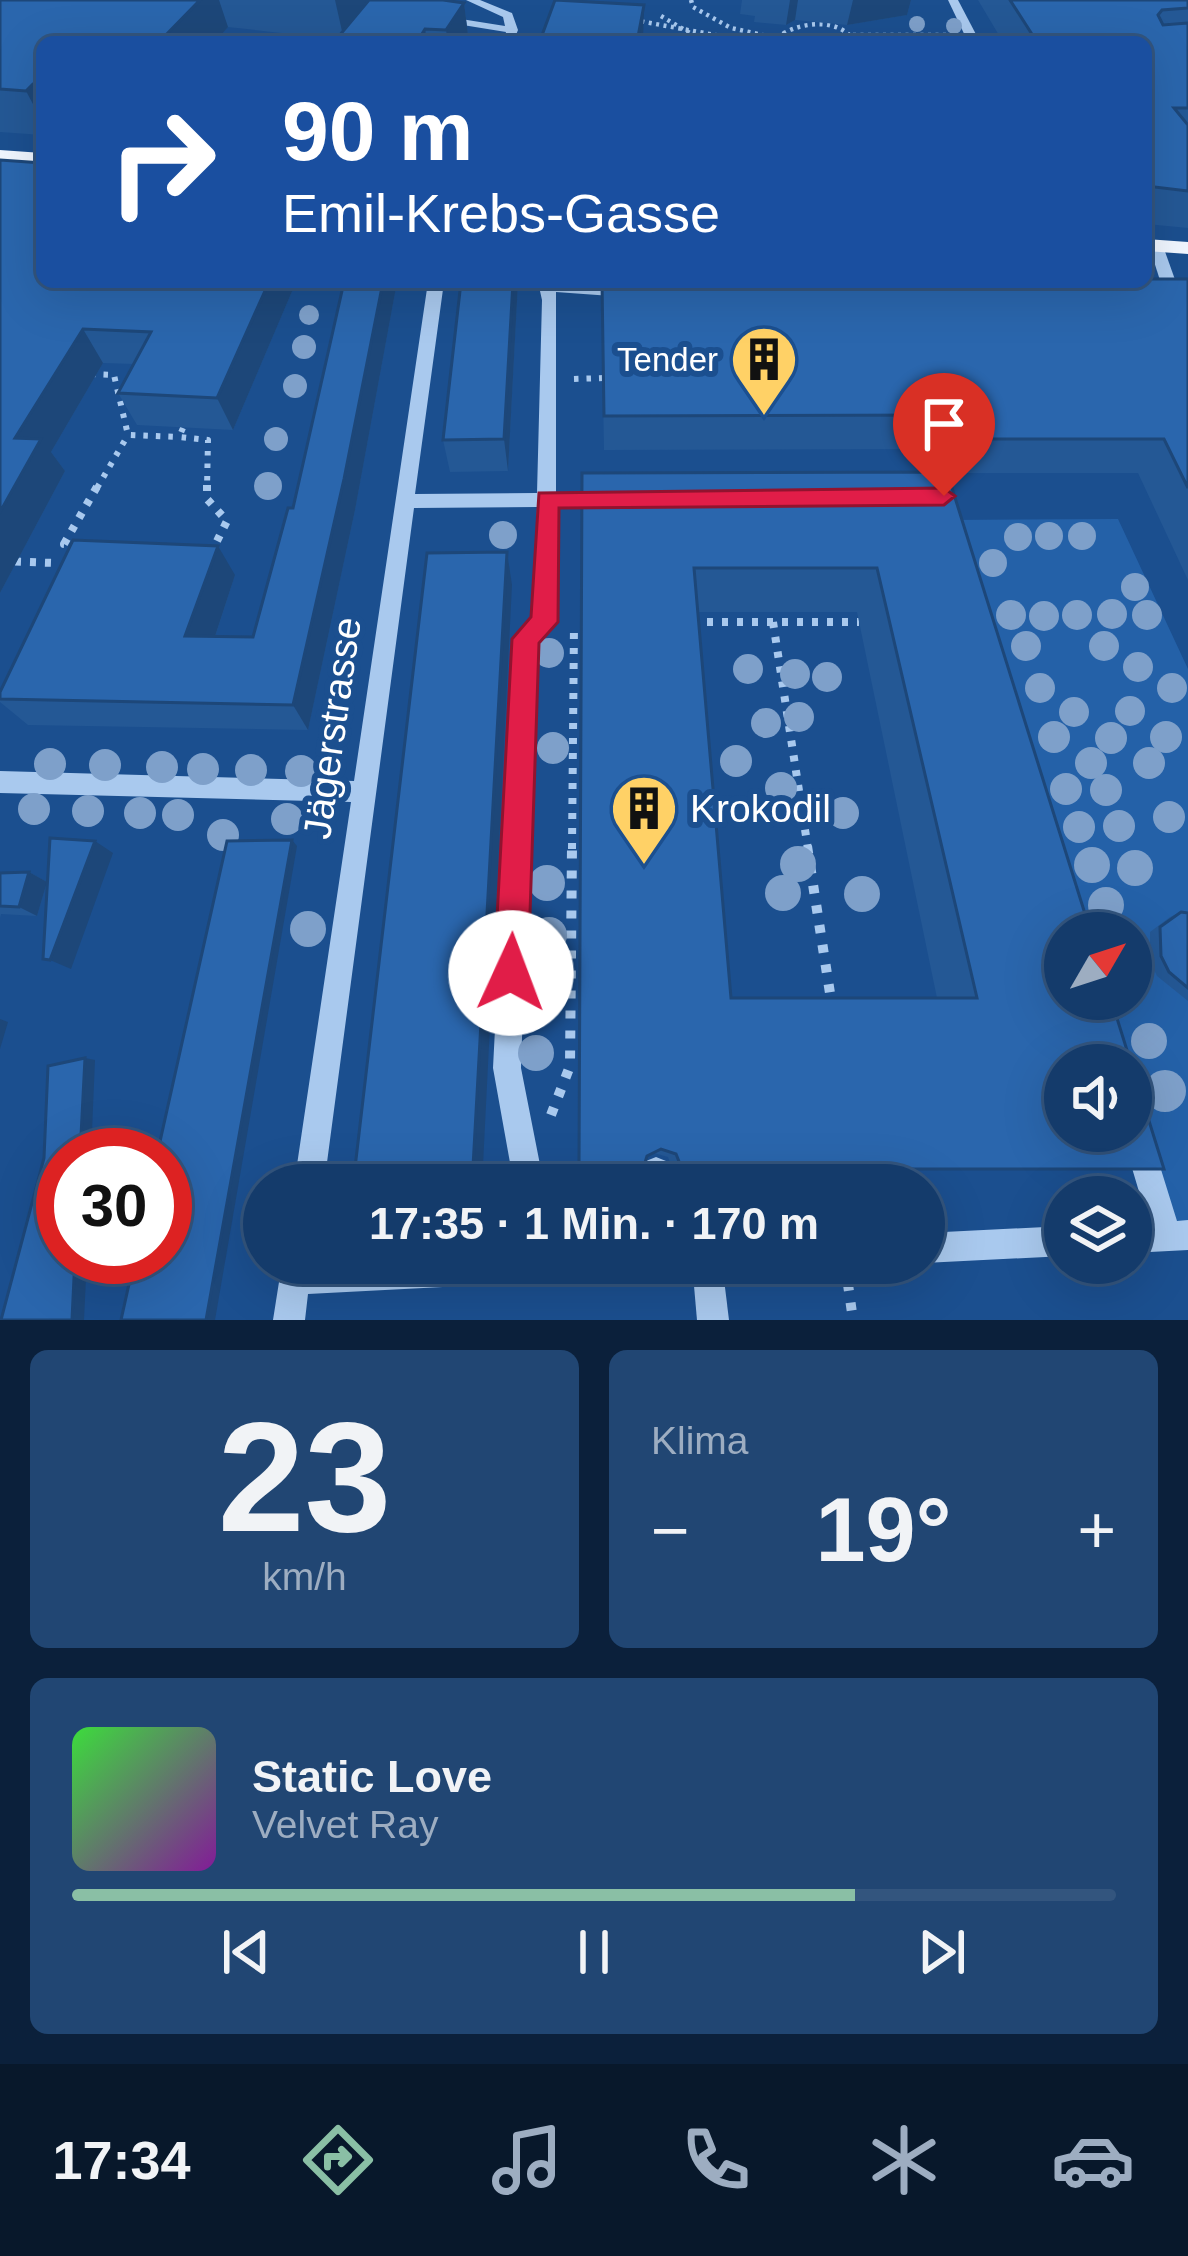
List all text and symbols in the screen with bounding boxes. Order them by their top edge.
icon: right [84,84,240,240]
text: 90 m [282,84,473,178]
text: Emil-Krebs-Gasse [282,183,720,243]
building icon: Tender [729,324,799,418]
place label: Tender [617,341,718,378]
pin [893,373,995,496]
icon: arrive [911,391,977,457]
street label: Jägerstrasse [295,614,369,842]
building icon: Krokodil [609,773,679,867]
place label: Krokodil [690,787,831,830]
position arrow [448,910,574,1036]
north arrow [1044,912,1152,1020]
map controls [1044,912,1152,1284]
button: sound [1044,1044,1152,1152]
speed limit sign: 30 [36,1128,192,1284]
button: layers [1044,1176,1152,1284]
text: 17:35 · 1 Min. · 170 m [369,1198,819,1249]
text: 23 [218,1390,391,1564]
text: Klima [651,1419,749,1462]
text: 19° [815,1480,952,1580]
text: − [651,1493,690,1567]
text: + [1077,1493,1116,1567]
text: km/h [262,1555,347,1598]
text: Static Love [252,1751,492,1802]
text: Velvet Ray [252,1803,438,1846]
icon: previous [213,1919,279,1985]
icon: pause [561,1919,627,1985]
icon: next [909,1919,975,1985]
icon: directions [296,2118,380,2202]
icon: music [485,2118,569,2202]
icon: phone [674,2118,758,2202]
icon: climate [862,2118,946,2202]
icon: car [1051,2118,1135,2202]
text: 17:34 [52,2130,191,2190]

